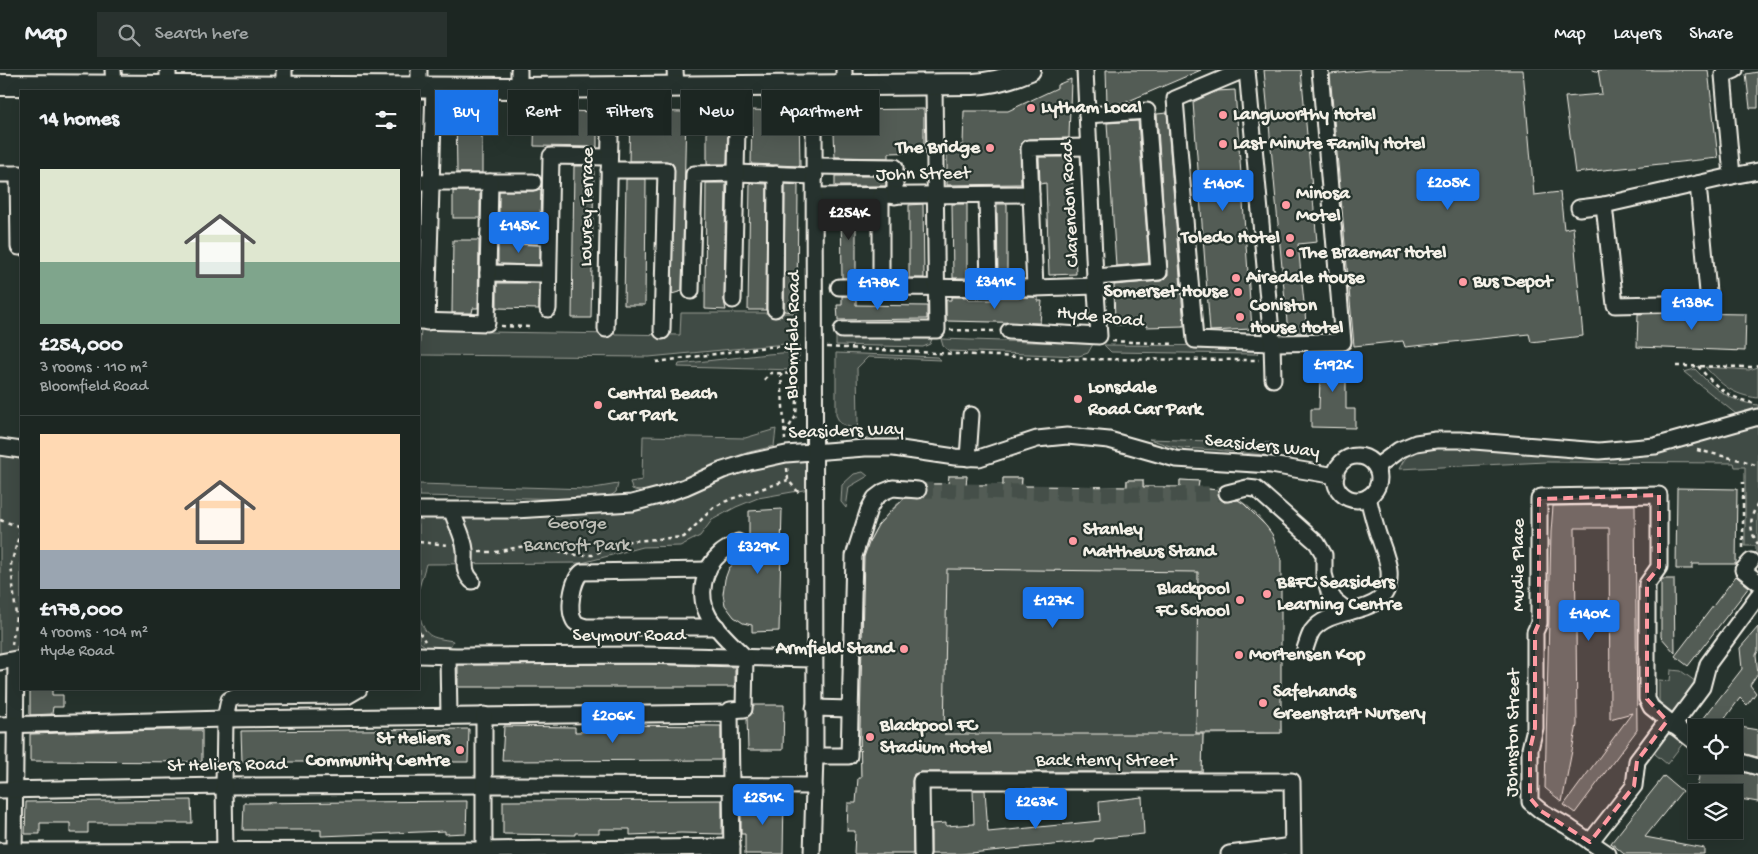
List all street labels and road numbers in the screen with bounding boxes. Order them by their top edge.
street label: Clarendon Road [1056,138,1086,268]
street label: Lowrey Terrace [575,147,601,267]
street label: John Street [876,163,973,187]
street label: Bloomfield Road [781,269,807,400]
street label: Hyde Road [1055,302,1146,334]
street label: Seasiders Way [788,418,905,446]
street label: Seasiders Way [1203,430,1321,465]
street label: Mudie Place [1508,518,1531,612]
street label: Seymour Road [573,625,687,648]
street label: Johnston Street [1501,667,1527,797]
street label: Back Henry Street [1035,750,1179,773]
street label: St Heliers Road [167,753,289,779]

